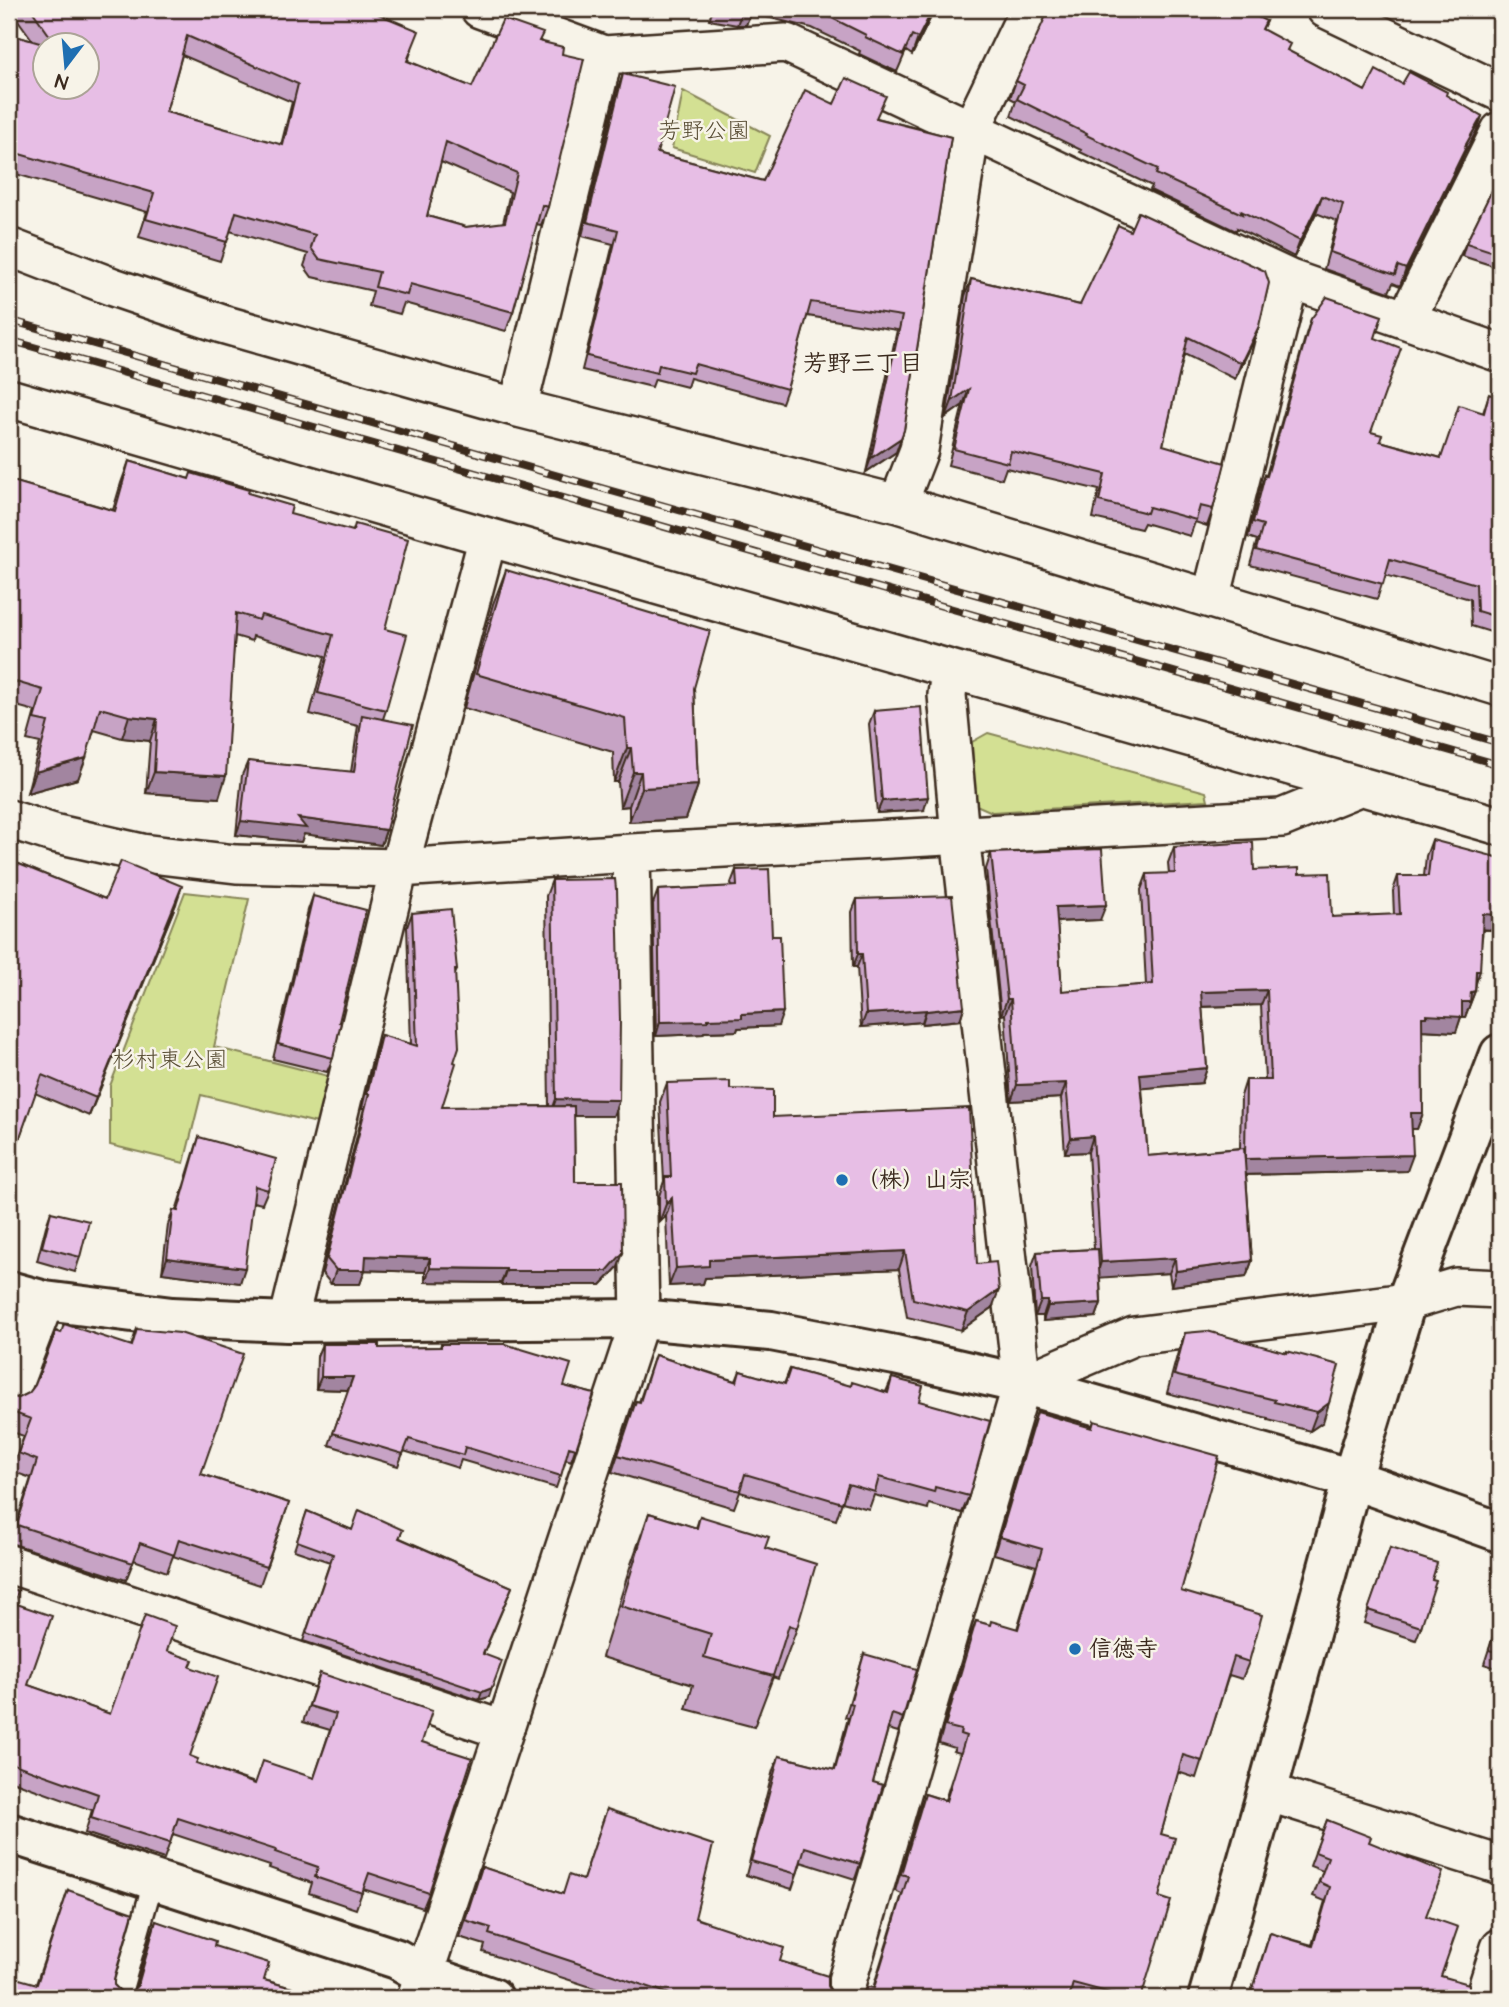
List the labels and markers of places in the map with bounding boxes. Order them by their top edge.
place label: （株）山宗 [856,1164,971,1196]
marker: （株）山宗 [834,1172,850,1188]
place label: 信徳寺 [1089,1633,1158,1665]
marker: 信徳寺 [1067,1641,1083,1657]

